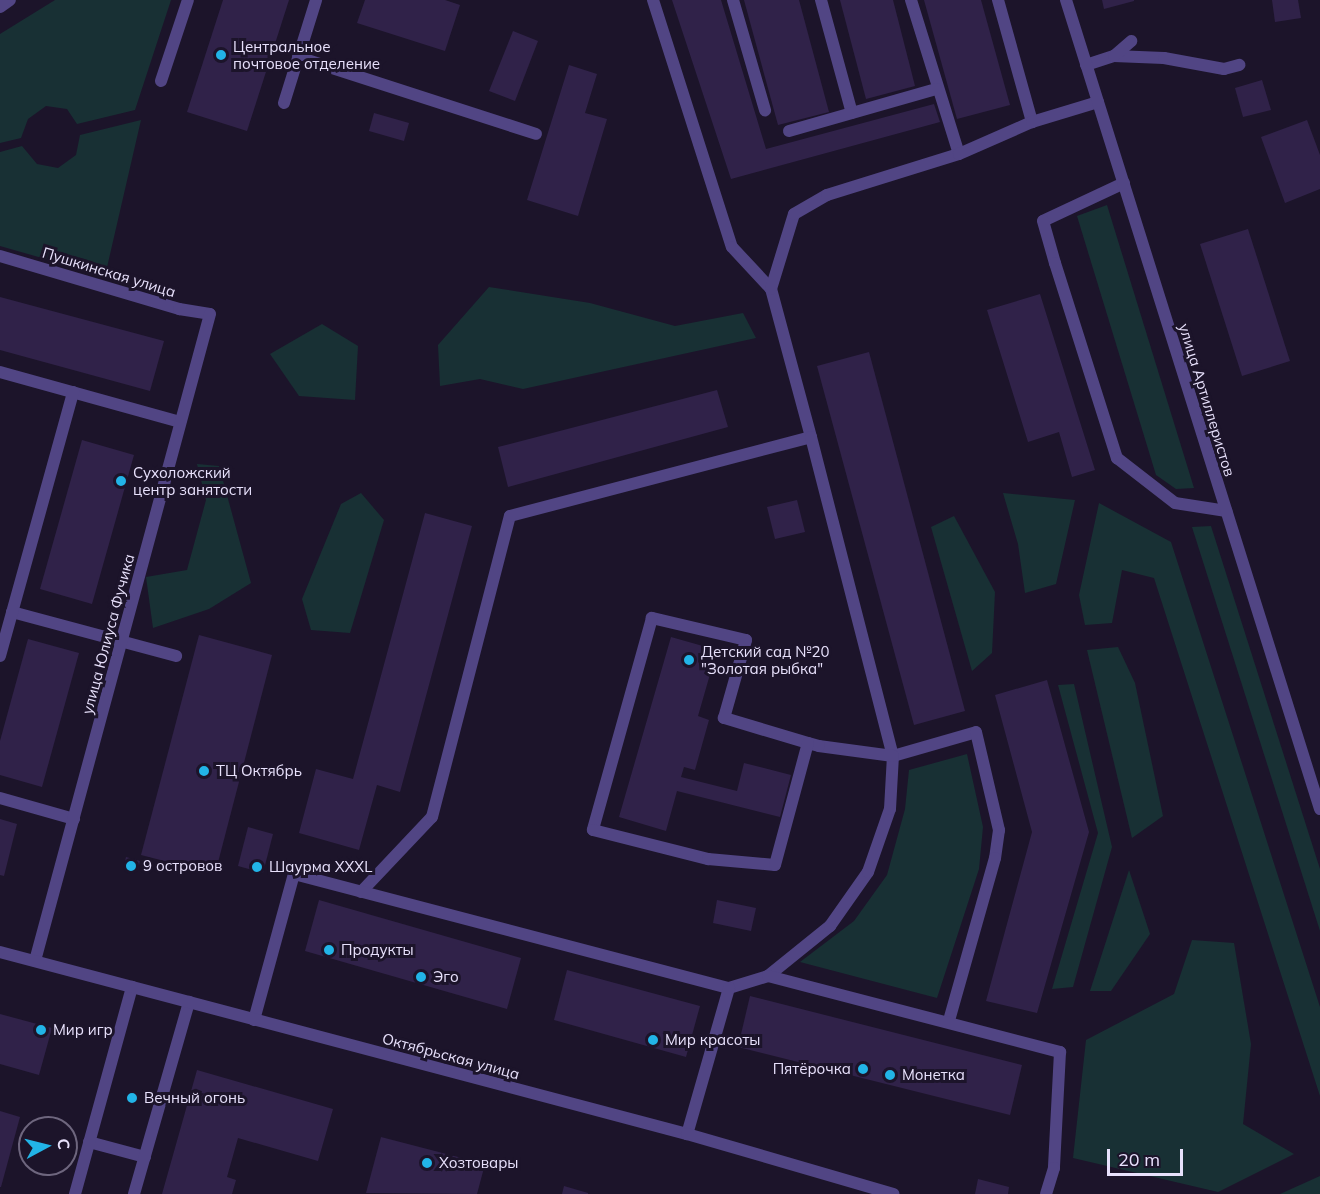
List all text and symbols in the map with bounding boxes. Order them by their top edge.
place label: Центральное почтовое отделение [233,37,380,72]
marker: Центральное почтовое отделение [214,48,228,62]
street label: Пушкинская улица [40,243,178,301]
street label: улица Артиллеристов [1175,321,1239,479]
place label: Сухоложский центр занятости [133,463,252,498]
marker: Сухоложский центр занятости [114,474,128,488]
street label: улица Юлиуса Фучика [78,552,138,716]
place label: Детский сад №20 "Золотая рыбка" [701,642,830,677]
marker: Детский сад №20 "Золотая рыбка" [682,653,696,667]
place label: ТЦ Октябрь [216,762,302,780]
marker: ТЦ Октябрь [197,764,211,778]
place label: 9 островов [143,857,222,875]
place label: Шаурма XXXL [269,858,372,876]
marker: 9 островов [124,859,138,873]
marker: Шаурма XXXL [250,860,264,874]
place label: Продукты [341,941,414,959]
marker: Продукты [322,943,336,957]
place label: Эго [433,968,459,986]
marker: Эго [414,970,428,984]
place label: Мир игр [53,1021,113,1039]
marker: Мир игр [34,1023,48,1037]
street label: Октябрьская улица [380,1029,522,1083]
place label: Мир красоты [665,1031,761,1049]
marker: Мир красоты [646,1033,660,1047]
place label: Пятёрочка [773,1060,851,1078]
marker: Пятёрочка [856,1062,870,1076]
place label: Монетка [902,1066,965,1084]
marker: Монетка [883,1068,897,1082]
place label: Вечный огонь [144,1089,245,1107]
marker: Вечный огонь [125,1091,139,1105]
north arrow [18,1116,78,1176]
text: С [53,1137,74,1151]
scale bar [1110,1137,1186,1175]
text: 20 m [1118,1148,1160,1171]
place label: Хозтовары [439,1154,519,1172]
marker: Хозтовары [420,1156,434,1170]

